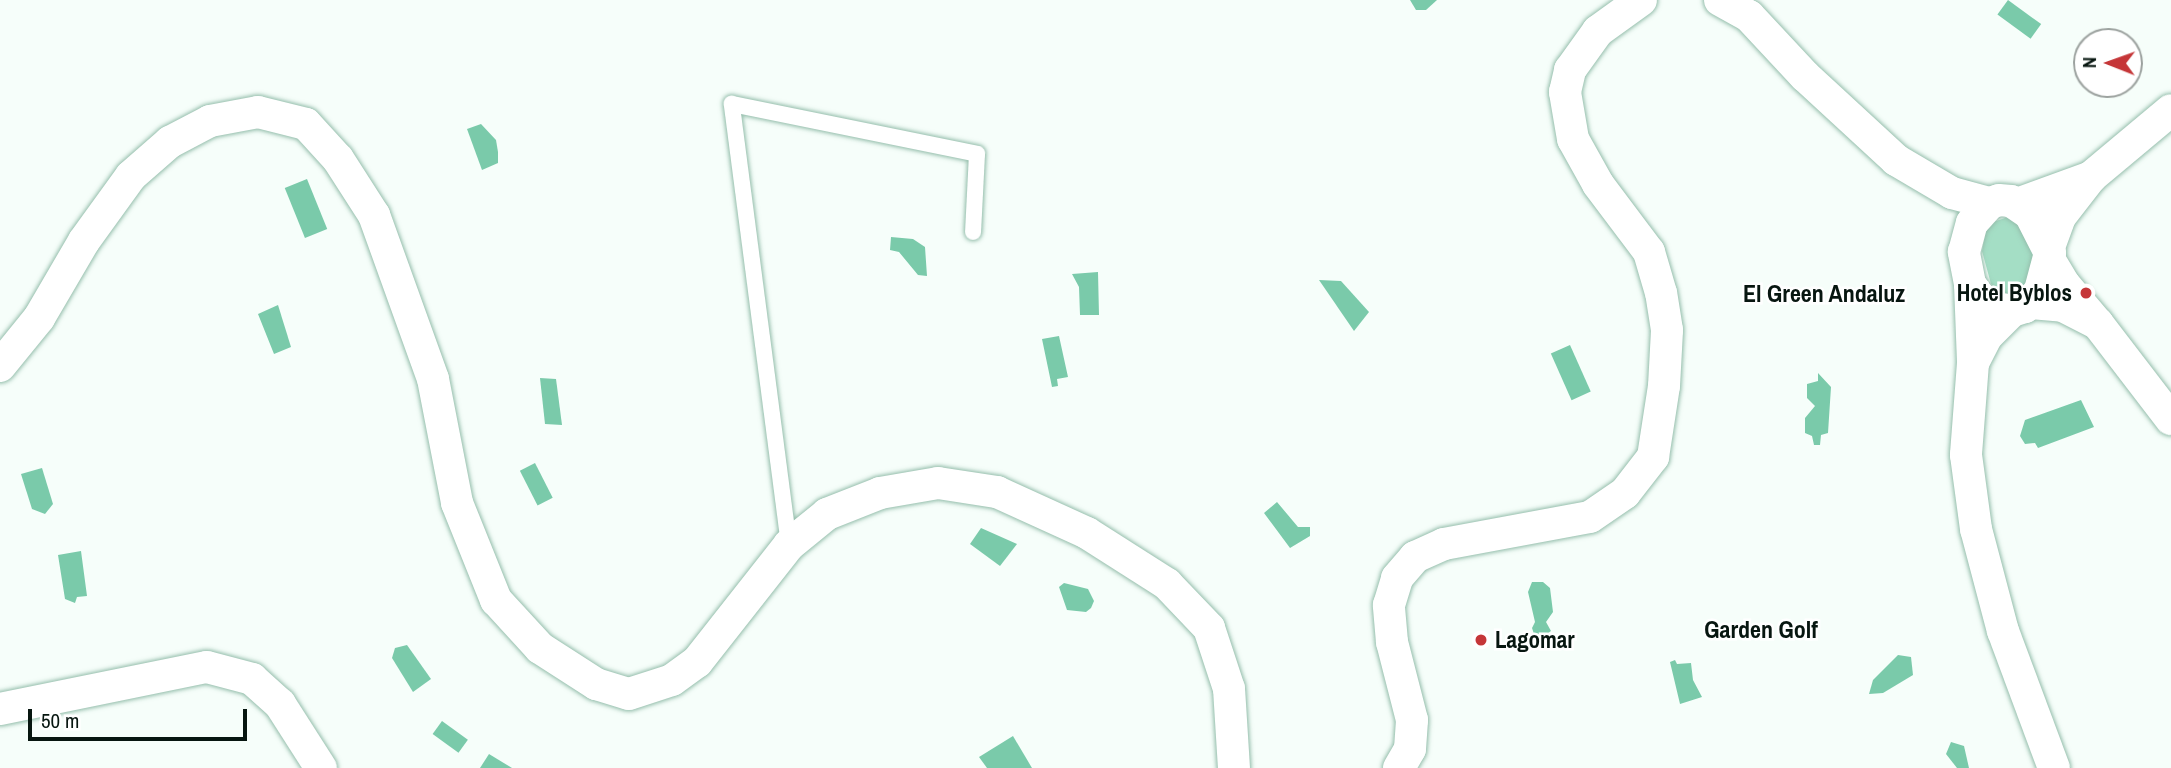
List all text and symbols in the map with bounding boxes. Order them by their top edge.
north arrow [2073,28,2143,98]
text: N [2076,57,2102,69]
place label: Hotel Byblos [1957,279,2072,307]
district label: El Green Andaluz [1743,280,1905,308]
marker: Hotel Byblos [2078,285,2094,301]
district label: Garden Golf [1704,616,1818,644]
place label: Lagomar [1495,626,1575,654]
marker: Lagomar [1473,632,1489,648]
scale bar [32,694,250,738]
text: 50 m [41,706,79,735]

